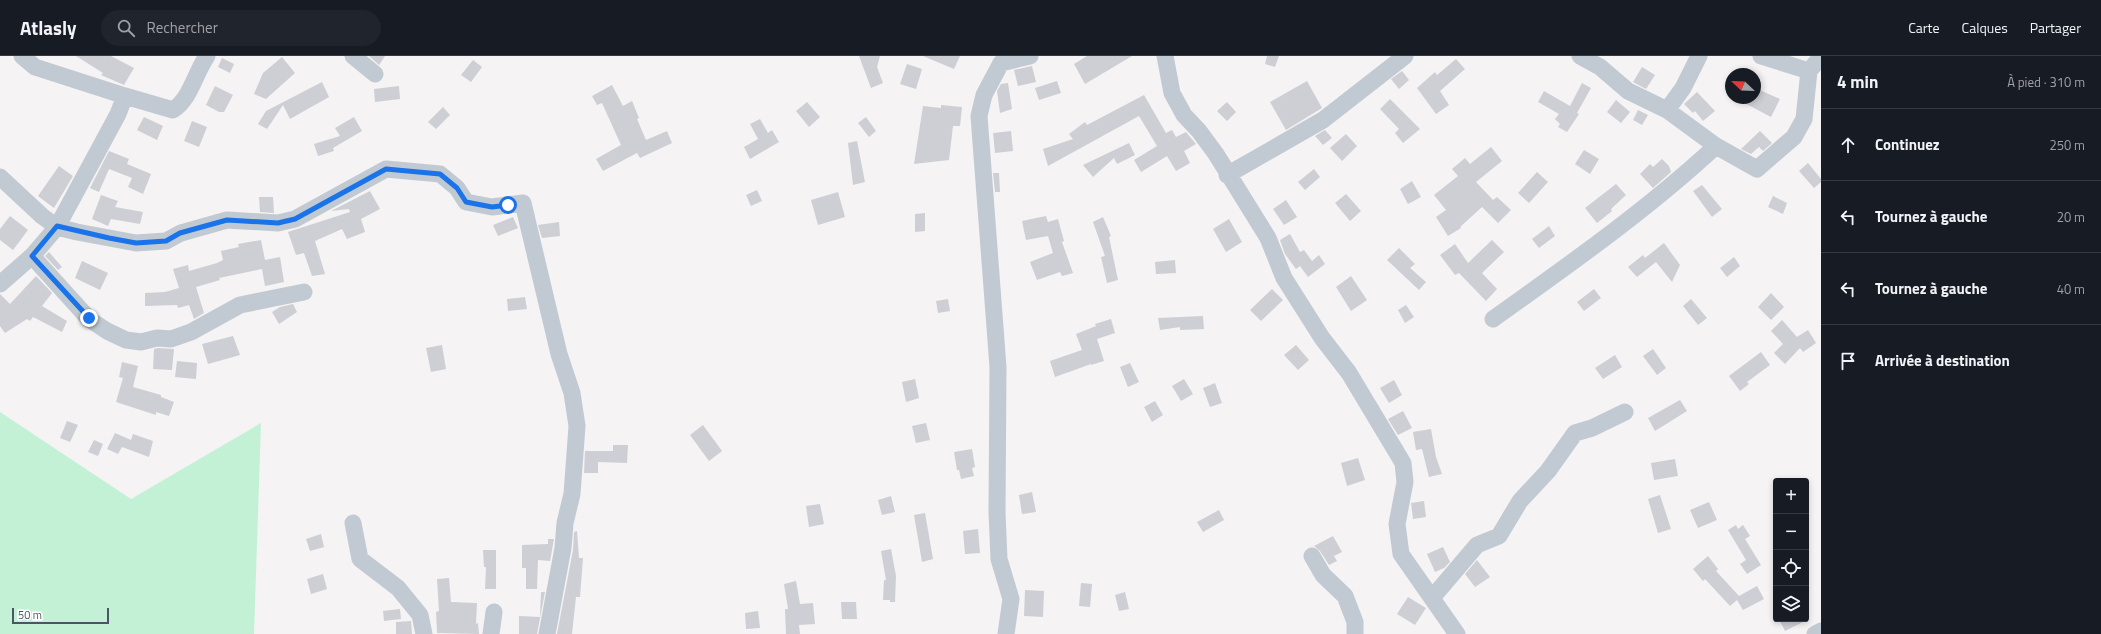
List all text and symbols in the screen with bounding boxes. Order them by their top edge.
search box [101,10,381,46]
text: Atlasly [20,13,77,42]
text: Rechercher [147,16,218,39]
icon: search [115,17,137,39]
text: Carte [1908,17,1940,38]
text: Calques [1962,17,2008,38]
text: Partager [2030,17,2081,38]
north arrow [1725,68,1761,104]
text: 4 min [1837,69,1878,95]
text: À pied · 310 m [2007,72,2085,92]
text: Continuez [1875,133,1940,156]
icon: ahead [1837,134,1859,156]
text: 250 m [2049,135,2085,155]
route start [499,196,517,214]
text: Tournez à gauche [1875,205,1987,228]
icon: left [1837,206,1859,228]
text: 20 m [2057,207,2085,227]
text: Tournez à gauche [1875,277,1987,300]
icon: left [1837,278,1859,300]
text: 40 m [2057,279,2085,299]
route end [80,309,98,327]
text: Arrivée à destination [1875,349,2010,372]
icon: arrive [1837,350,1859,372]
map controls [1773,478,1809,622]
button: + [1773,478,1809,514]
button: − [1773,514,1809,550]
button: locate [1773,550,1809,586]
button: layers [1773,586,1809,622]
scale bar [12,606,109,625]
text: 50 m [18,607,42,623]

